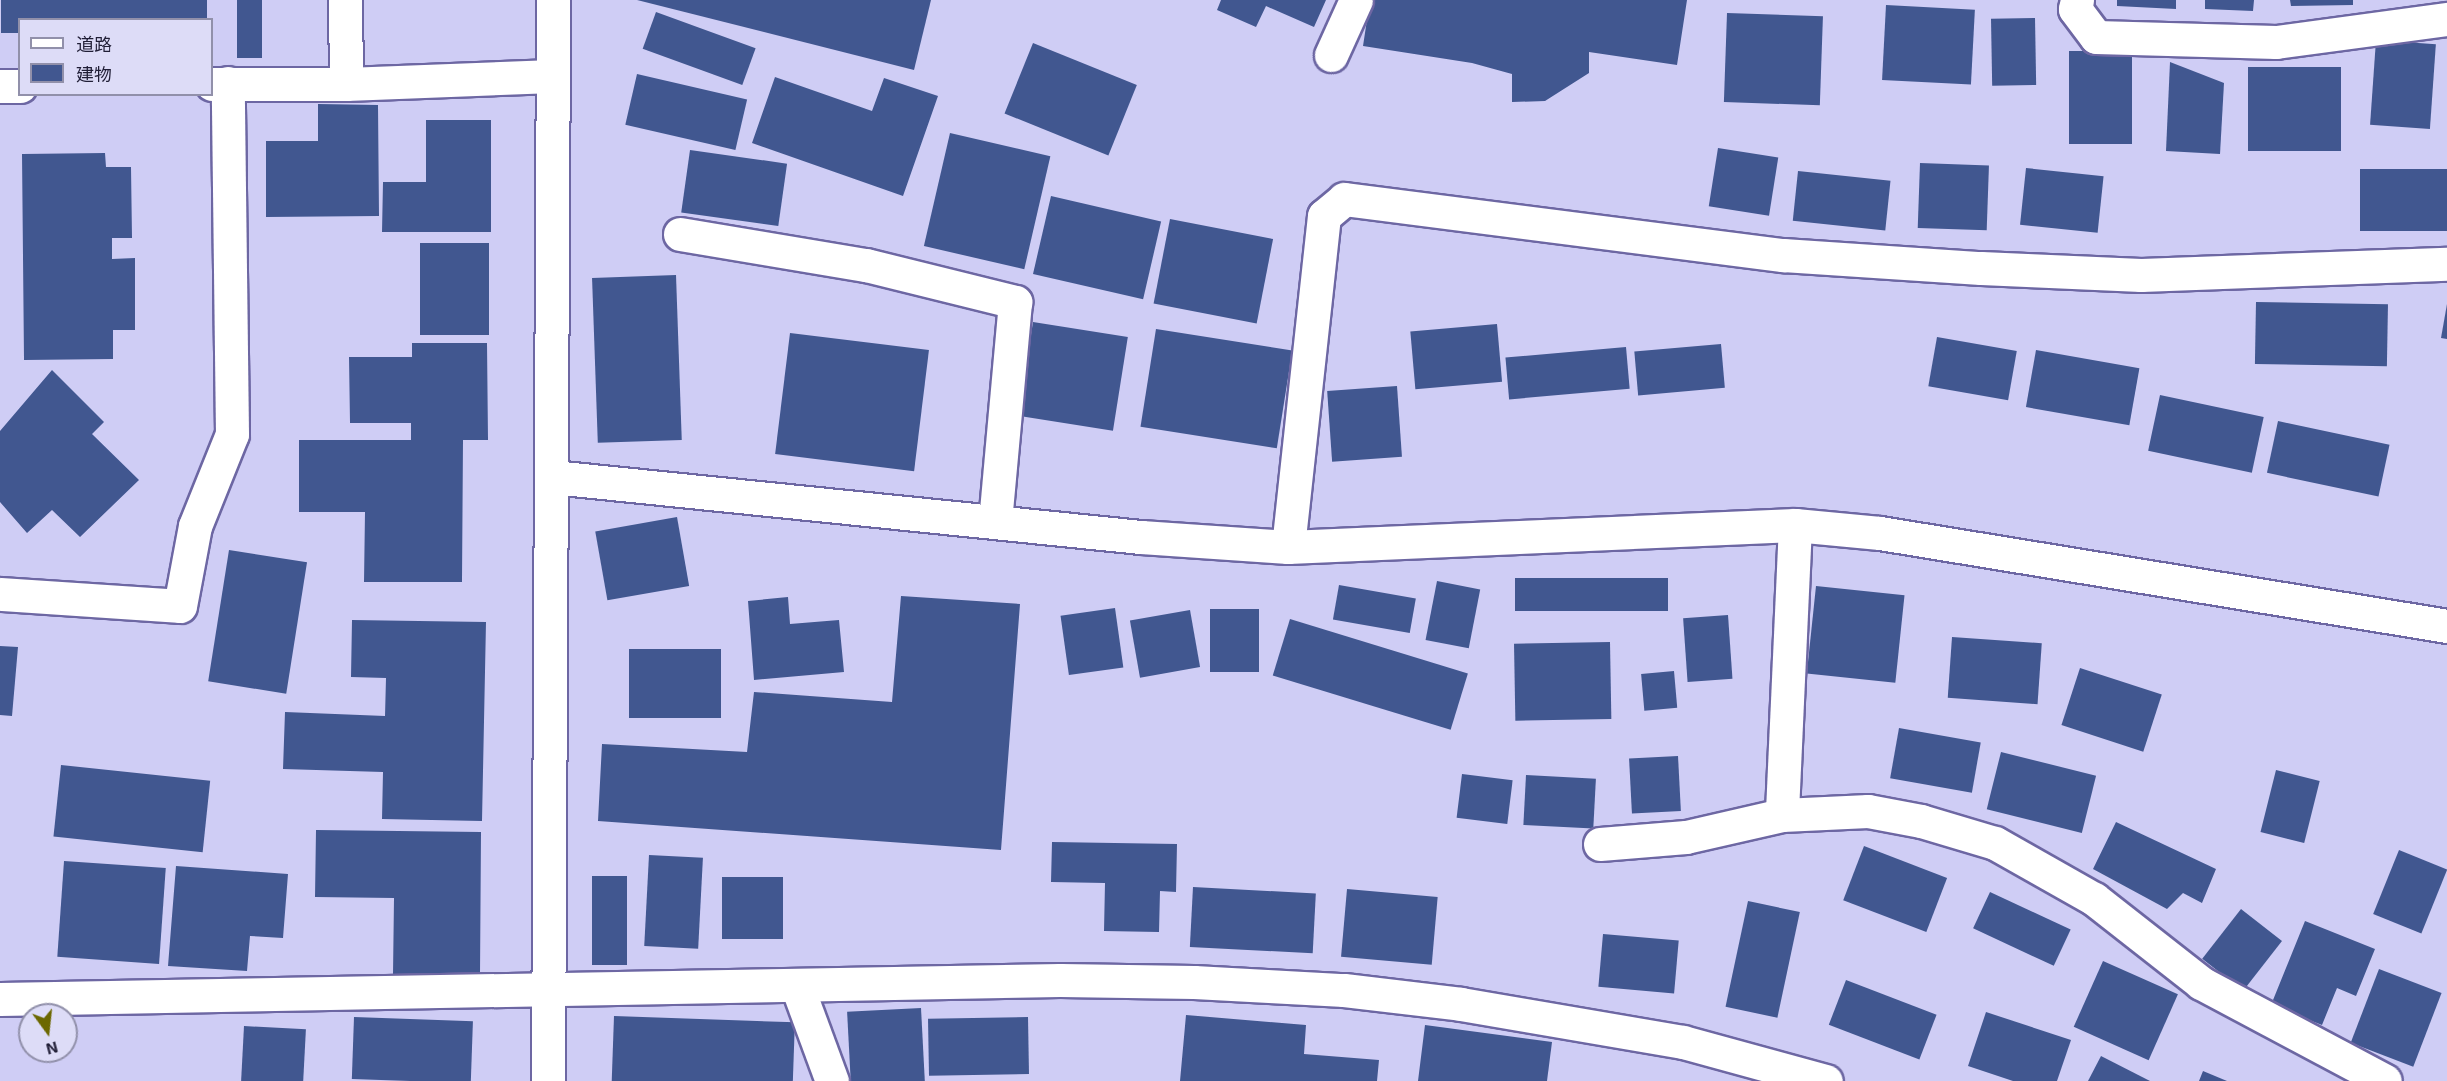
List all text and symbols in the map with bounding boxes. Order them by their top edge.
legend [18,18,213,96]
text: 道路 [76,33,112,55]
text: 建物 [76,63,112,85]
north arrow [18,1003,78,1063]
text: N [44,1038,60,1060]

